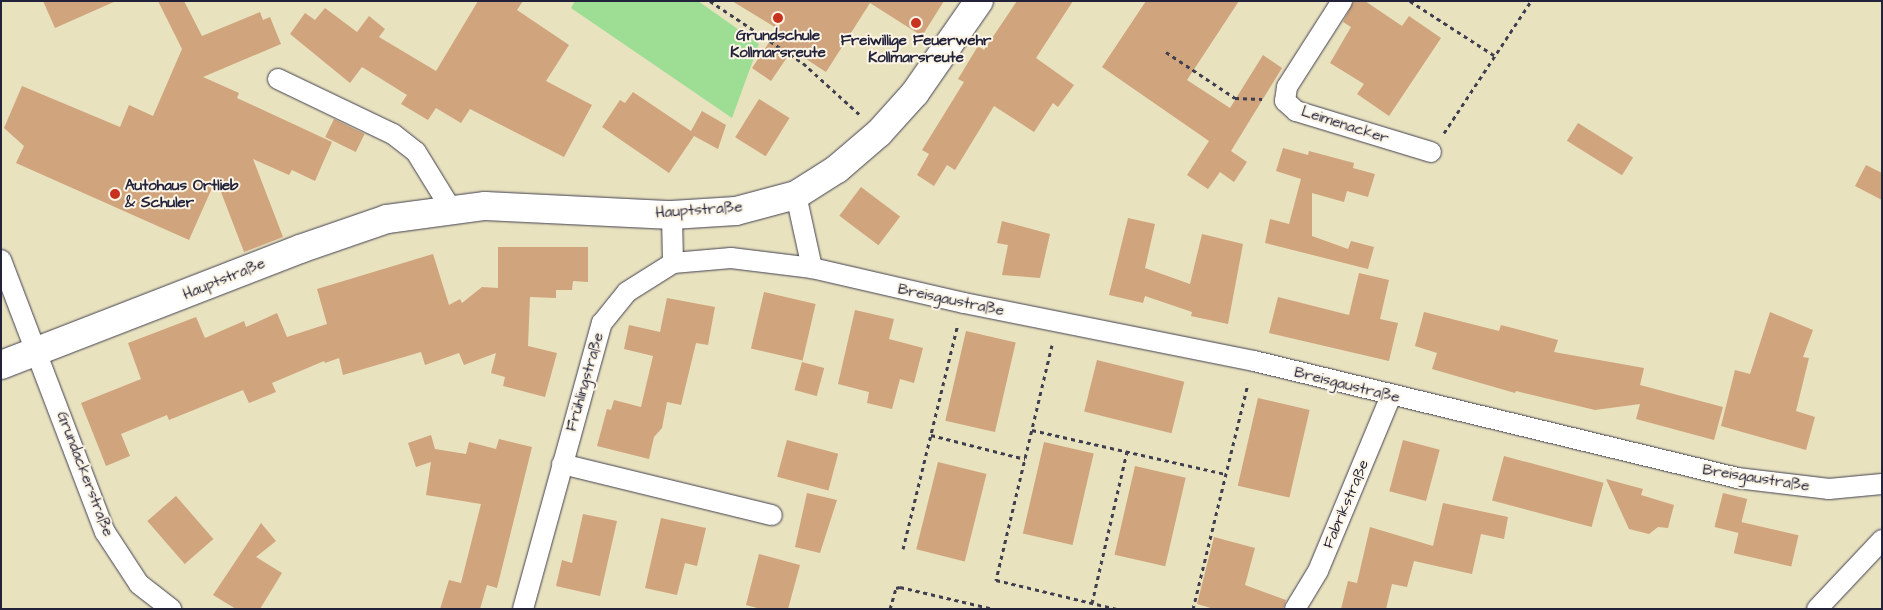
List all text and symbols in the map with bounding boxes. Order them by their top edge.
marker: Grundschule Kollmarsreute [772,12,784,24]
marker: Freiwillige Feuerwehr Kollmarsreute [910,17,922,29]
place label: Grundschule Kollmarsreute [730,26,826,61]
place label: Freiwillige Feuerwehr Kollmarsreute [841,31,991,66]
street label: Leimenacker [1299,102,1391,148]
place label: Autohaus Ortlieb & Schuler [125,176,238,211]
marker: Autohaus Ortlieb & Schuler [109,188,121,200]
street label: Hauptstraße [655,198,743,222]
street label: Hauptstraße [180,254,268,304]
street label: Breisgaustraße [896,280,1006,320]
street label: Frühlingstraße [562,331,608,433]
street label: Breisgaustraße [1292,363,1402,407]
street label: Grundackerstraße [53,409,117,539]
street label: Fabrikstraße [1319,457,1373,551]
street label: Breisgaustraße [1701,461,1811,495]

